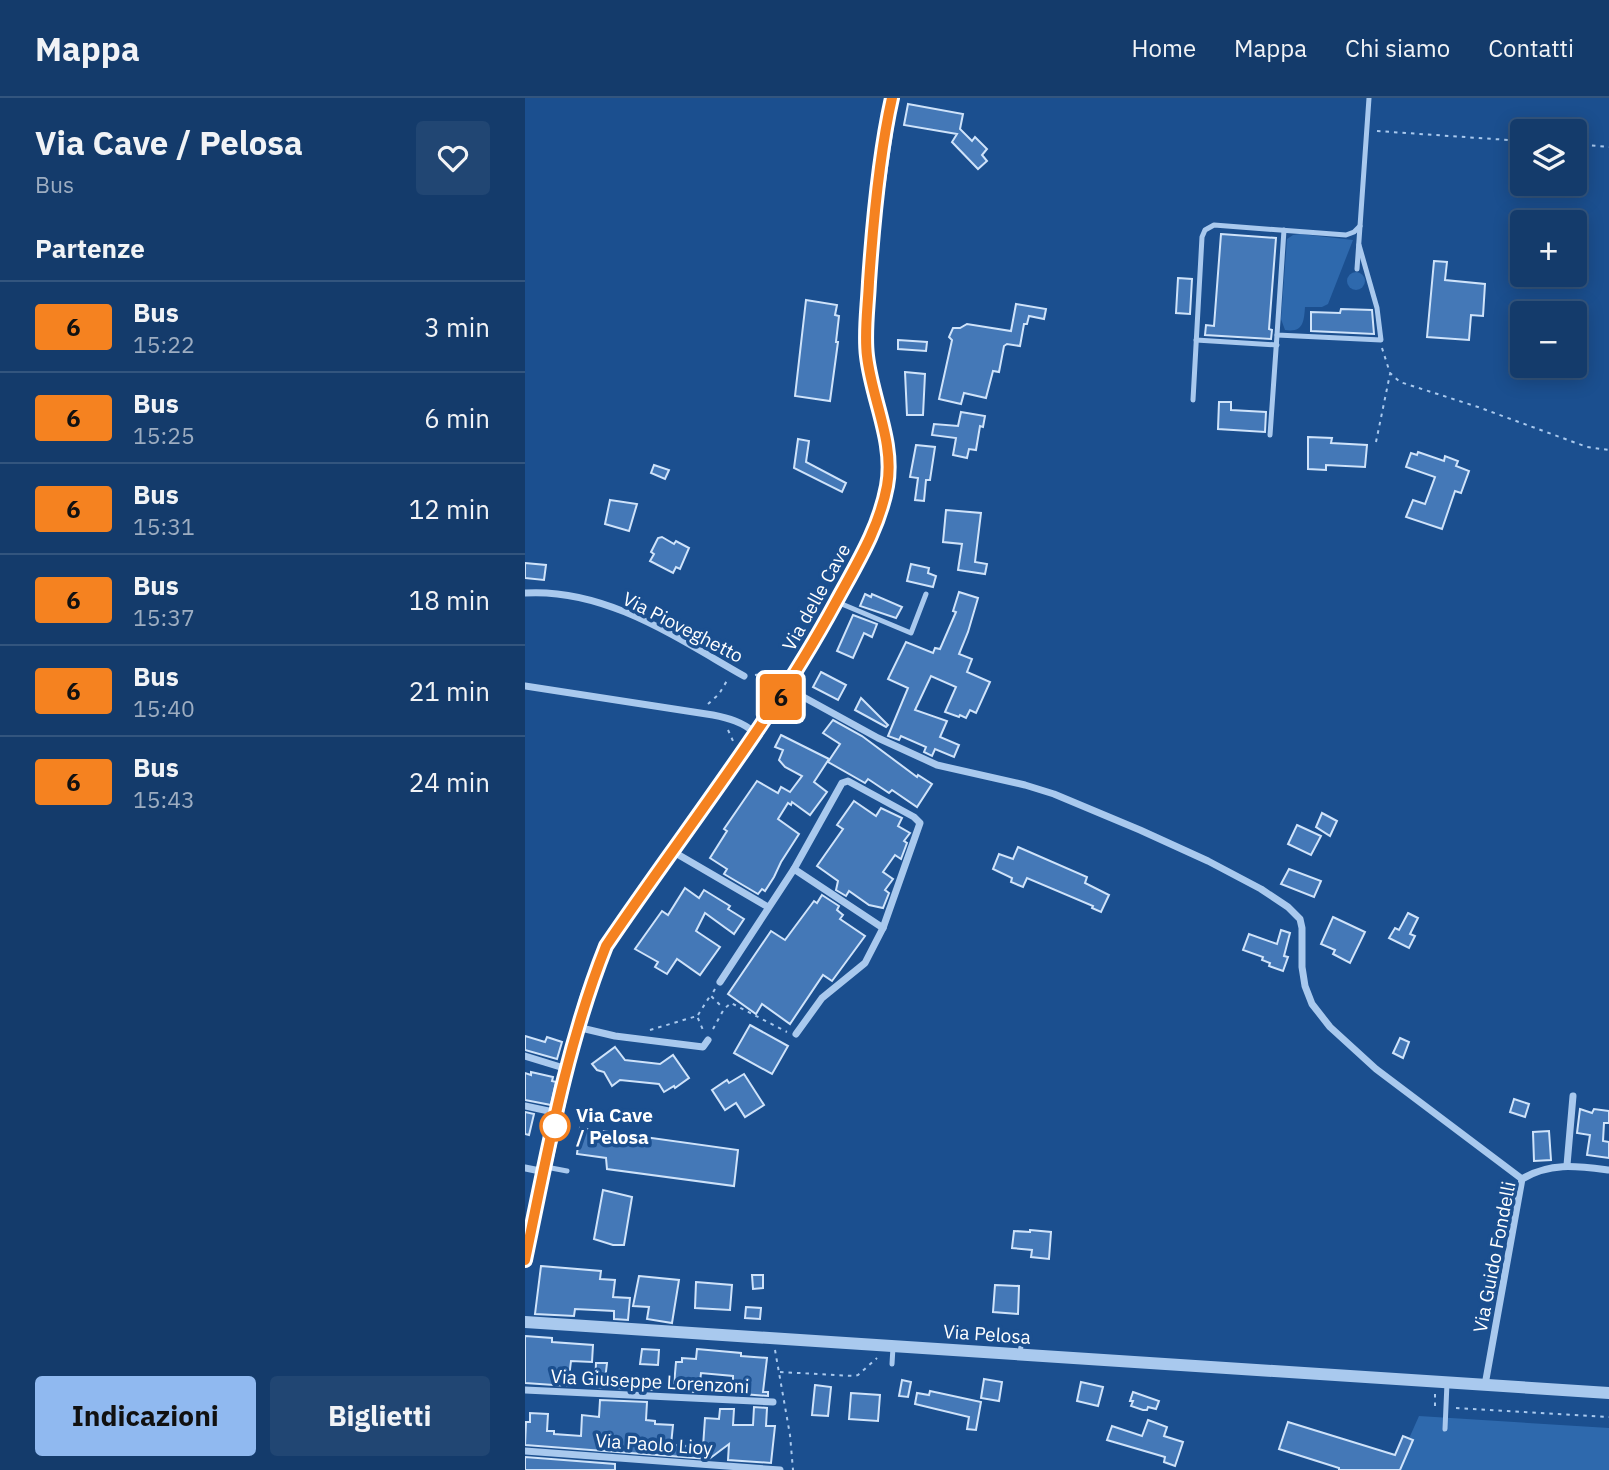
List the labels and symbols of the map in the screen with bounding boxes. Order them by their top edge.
street label: Via delle Cave [777,539,855,655]
street label: Via Pioveghetto [619,586,747,668]
line badge: 6 [758,674,804,720]
place label: Via Cave / Pelosa [576,1103,653,1149]
marker: Via Cave / Pelosa [540,1111,570,1141]
street label: Via Guido Fondelli [1468,1179,1520,1335]
street label: Via Pelosa [942,1319,1032,1349]
street label: Via Giuseppe Lorenzoni [550,1364,750,1398]
street label: Via Paolo Lioy [594,1428,714,1460]

